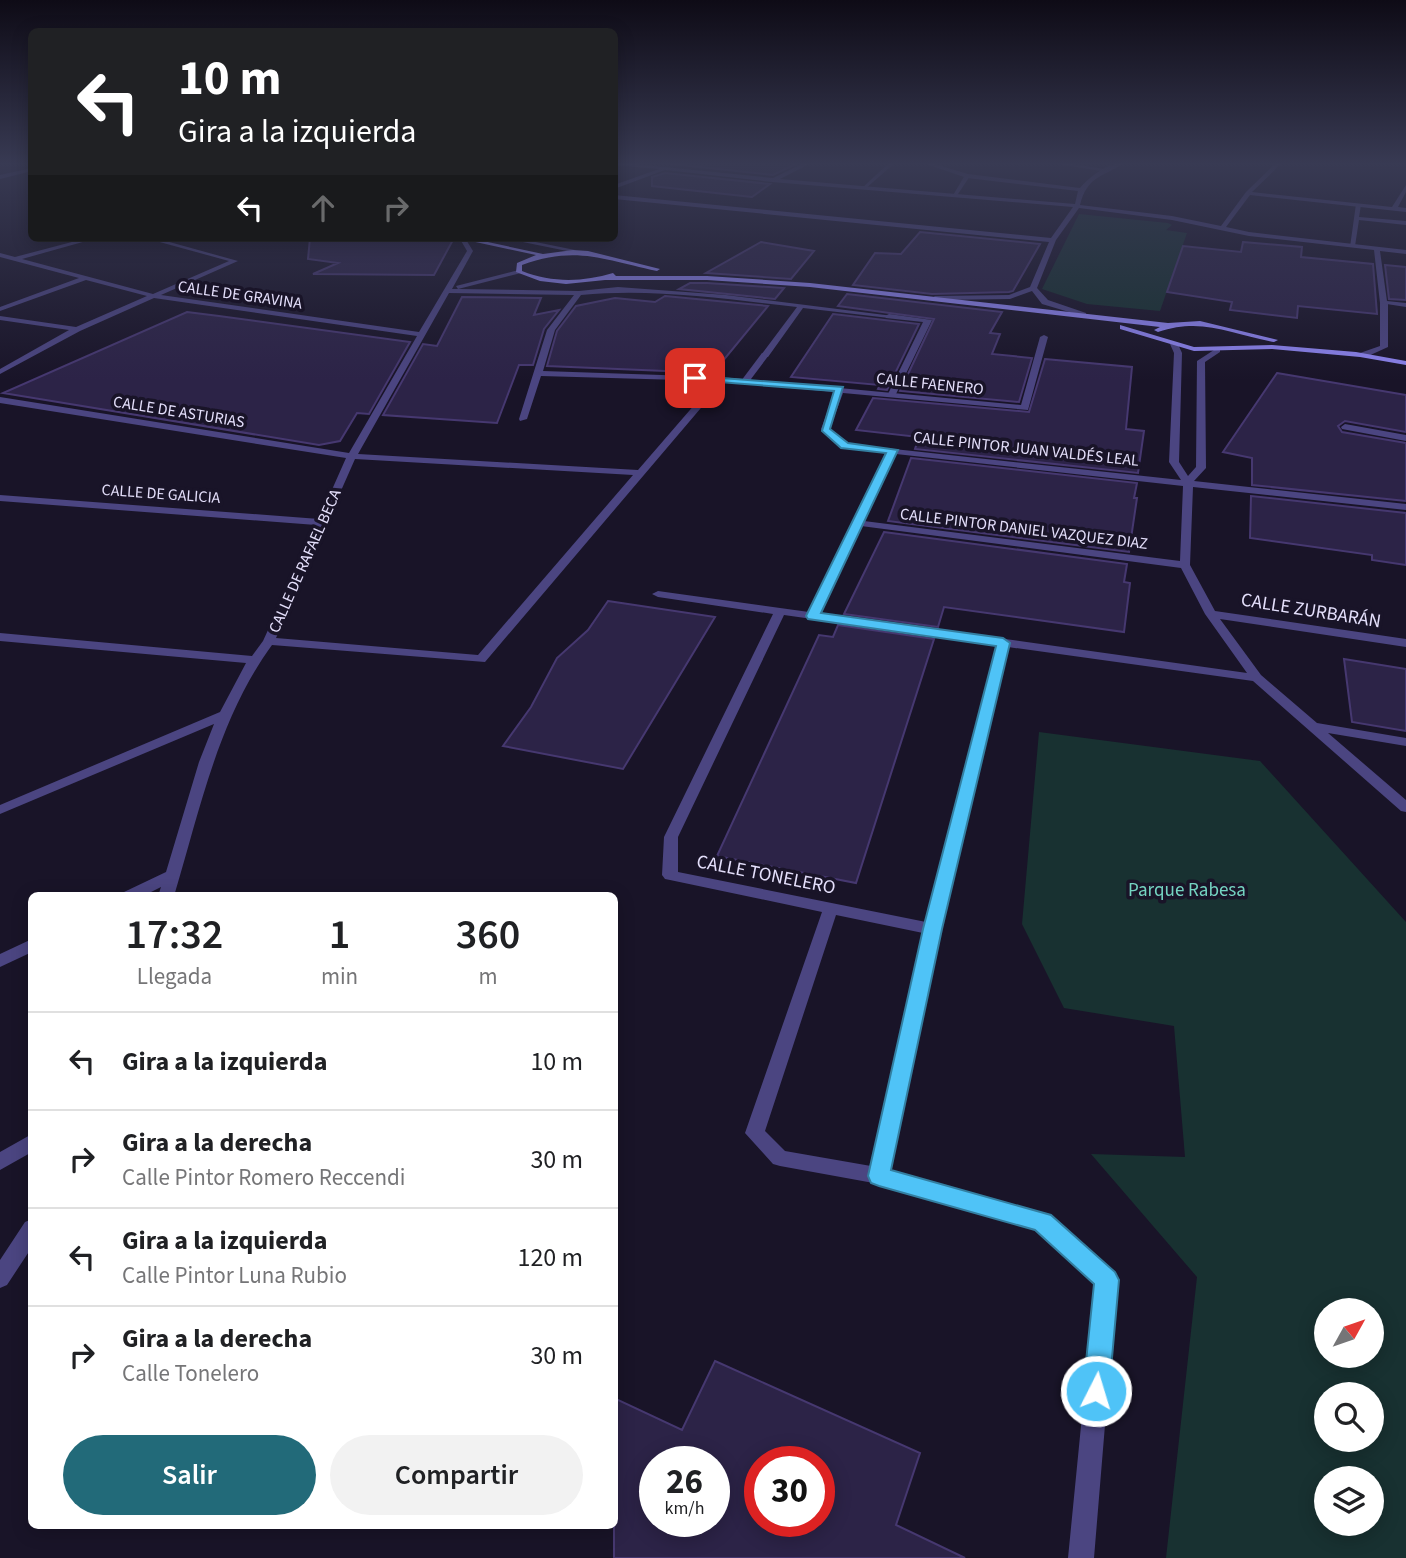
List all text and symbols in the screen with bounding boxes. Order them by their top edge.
text: 10 m [178,44,282,114]
icon: left [63,56,154,147]
text: Gira a la izquierda [178,109,416,155]
icon: left [231,189,269,227]
icon: ahead [304,189,342,227]
icon: right [377,189,415,227]
street label: CALLE DE GRAVINA [176,275,304,315]
pin [665,348,725,408]
icon: arrive [676,359,714,397]
street label: CALLE FAENERO [875,367,985,401]
street label: CALLE DE ASTURIAS [112,391,246,433]
street label: CALLE PINTOR JUAN VALDÉS LEAL [912,426,1140,472]
street label: CALLE DE GALICIA [101,479,221,509]
street label: CALLE DE RAFAEL BECA [263,485,347,636]
street label: CALLE PINTOR DANIEL VAZQUEZ DIAZ [899,503,1149,555]
street label: CALLE ZURBARÁN [1239,587,1383,635]
street label: CALLE TONELERO [694,848,838,902]
park label: Parque Rabesa [1128,877,1246,904]
text: 17:32 [126,905,223,965]
text: 1 [329,905,350,965]
text: 360 [456,905,520,965]
text: Llegada [137,960,212,993]
text: min [321,960,358,993]
text: m [479,960,498,993]
icon: left [63,1042,101,1080]
text: Gira a la izquierda [122,1043,327,1080]
text: 10 m [530,1043,583,1080]
text: Gira a la derecha [122,1124,312,1161]
icon: right [63,1140,101,1178]
text: 30 m [530,1141,583,1178]
text: Calle Pintor Romero Reccendi [122,1161,406,1194]
text: Gira a la izquierda [122,1222,327,1259]
icon: left [63,1238,101,1276]
text: 120 m [517,1239,583,1276]
text: Calle Pintor Luna Rubio [122,1259,347,1292]
north arrow [1314,1298,1384,1368]
map controls [1314,1298,1384,1536]
text: Gira a la derecha [122,1320,312,1357]
icon: right [63,1336,101,1374]
text: 30 m [530,1337,583,1374]
position arrow [1059,1354,1133,1428]
text: Calle Tonelero [122,1357,259,1390]
button: search [1314,1382,1384,1452]
button: Salir [63,1435,316,1515]
button: Compartir [330,1435,583,1515]
speed limit sign: 30 [744,1446,835,1537]
text: 26 [666,1457,703,1507]
button: layers [1314,1466,1384,1536]
text: km/h [665,1496,704,1521]

